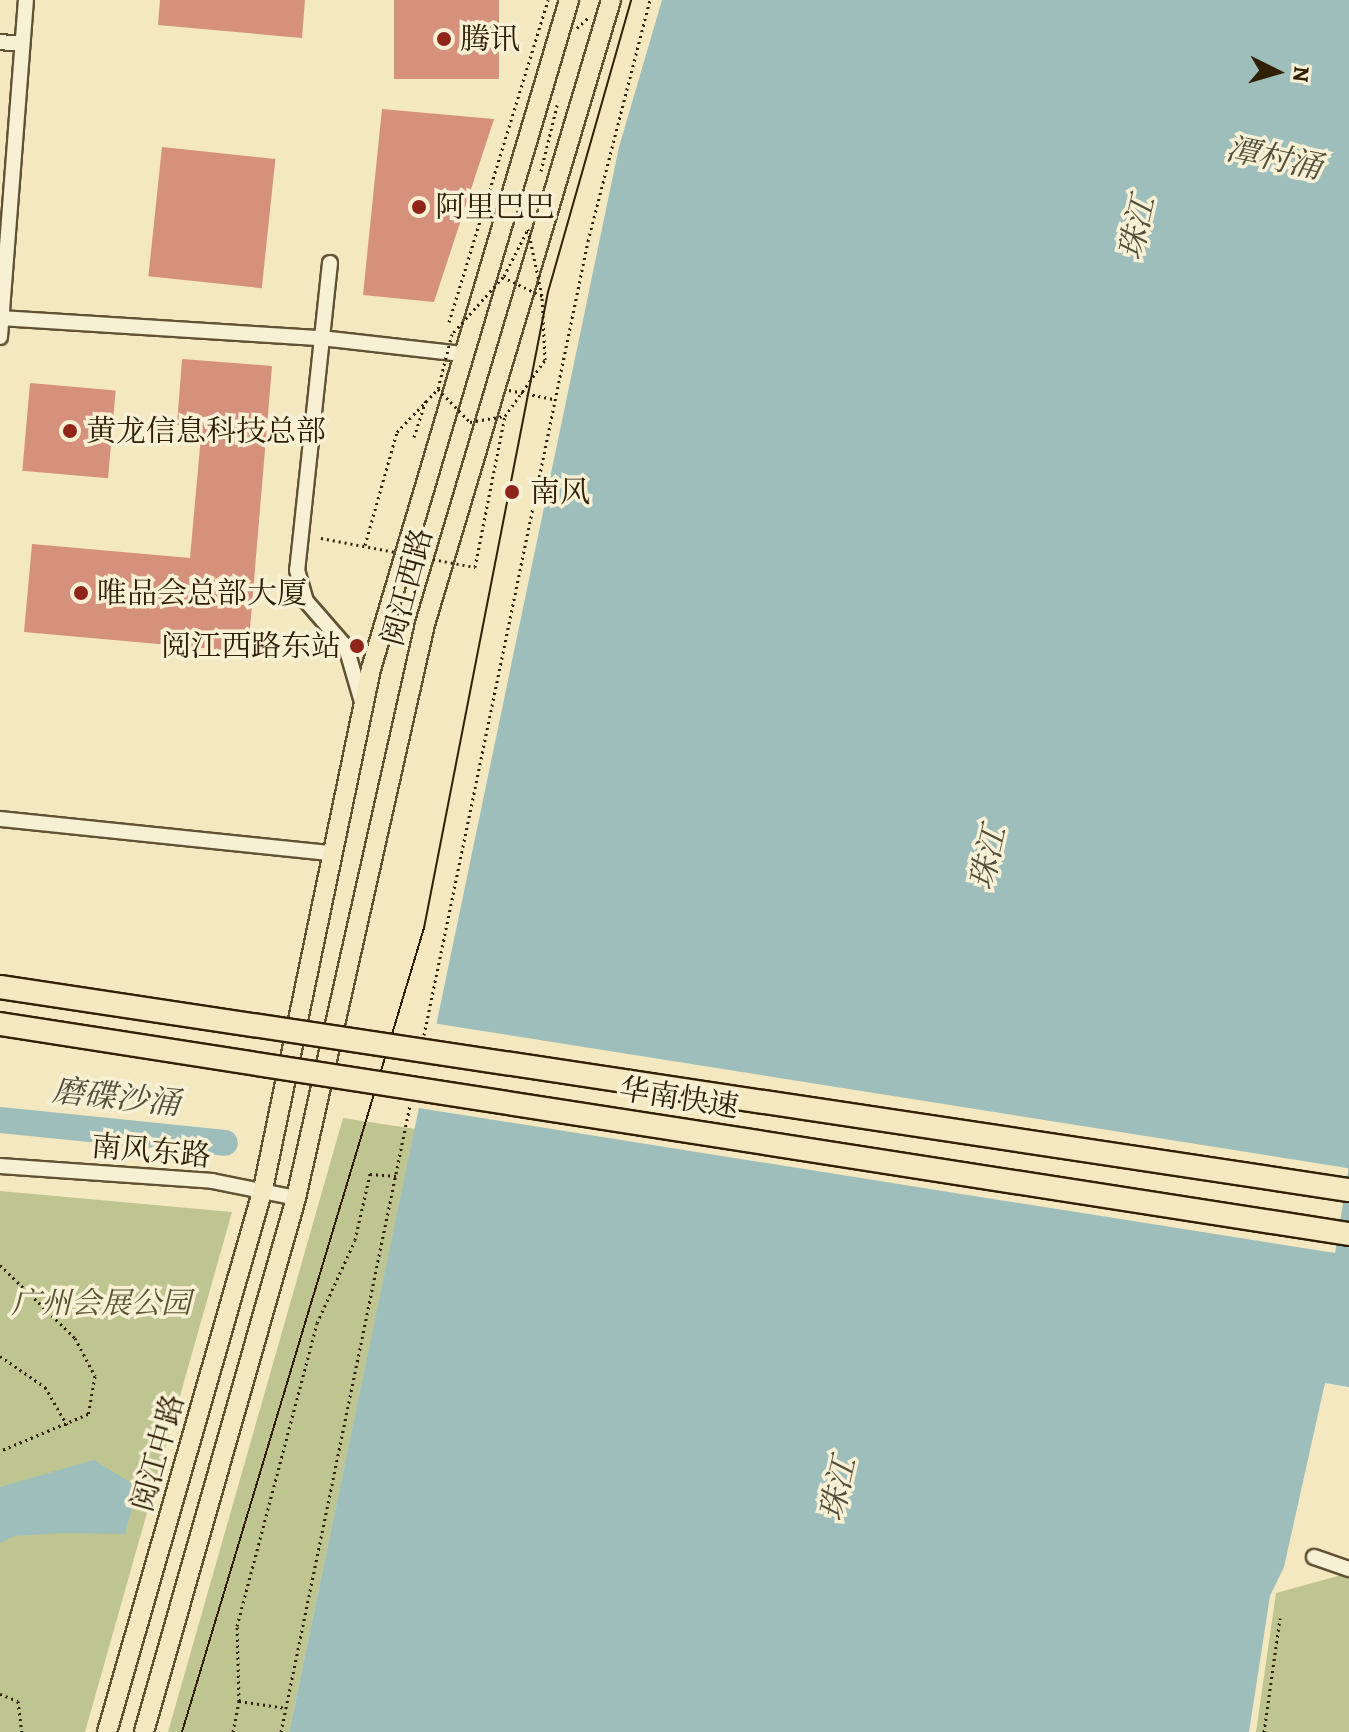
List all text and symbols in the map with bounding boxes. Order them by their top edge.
place label: 腾讯 [460,21,520,57]
marker: 腾讯 [435,30,453,48]
north arrow [1237,32,1317,112]
text: N [1285,65,1317,83]
water label: 潭村涌 [1223,129,1325,187]
place label: 阿里巴巴 [435,189,555,225]
water label: 珠江 [1111,193,1163,263]
marker: 阿里巴巴 [410,198,428,216]
place label: 黄龙信息科技总部 [86,413,326,449]
marker: 黄龙信息科技总部 [61,422,79,440]
place label: 南风 [530,474,590,510]
marker: 南风 [501,481,523,503]
street label: 阅江西路 [374,524,440,650]
place label: 唯品会总部大厦 [97,575,307,611]
marker: 唯品会总部大厦 [72,584,90,602]
place label: 阅江西路东站 [161,628,341,664]
marker: 阅江西路东站 [348,637,366,655]
water label: 珠江 [962,823,1014,893]
water label: 磨碟沙涌 [50,1071,182,1123]
street label: 华南快速 [617,1071,741,1125]
street label: 南风东路 [90,1128,212,1174]
park label: 广州会展公园 [11,1285,191,1321]
street label: 阅江中路 [124,1390,192,1516]
water label: 珠江 [812,1454,864,1524]

